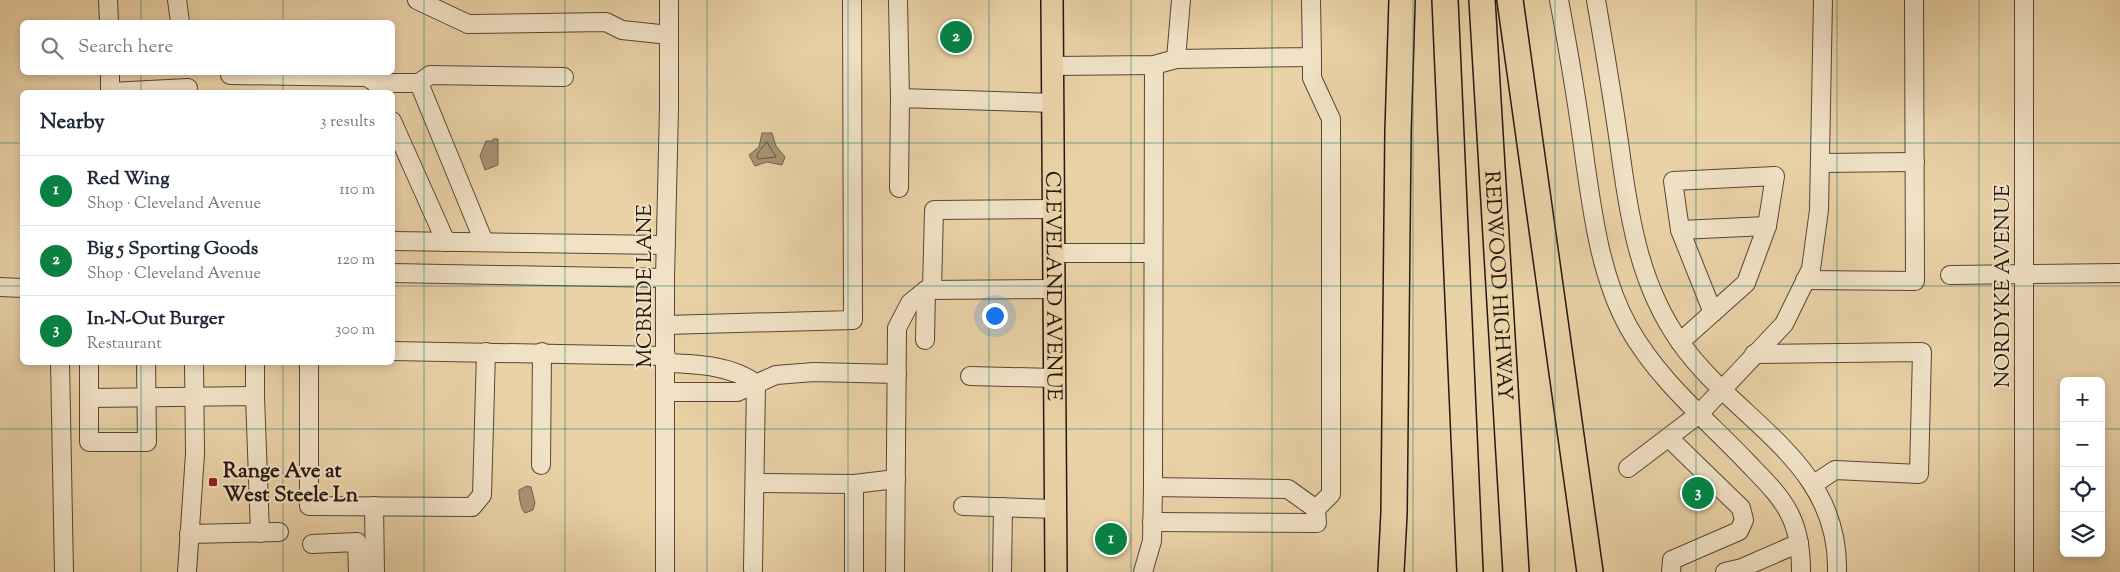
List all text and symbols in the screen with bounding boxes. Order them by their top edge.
pin: 2 [940,18,972,56]
search box [20,20,395,75]
icon: search [38,34,66,62]
text: Search here [78,34,173,61]
text: Nearby [40,108,105,138]
text: 3 results [320,111,375,134]
text: Red Wing [87,166,169,193]
street label: REDWOOD HIGHWAY [1475,170,1519,402]
street label: CLEVELAND AVENUE [1036,171,1068,401]
text: 1 [53,179,59,202]
text: 110 m [339,179,375,202]
street label: NORDYKE AVENUE [1989,184,2019,388]
text: Shop · Cleveland Avenue [87,193,261,216]
street label: MCBRIDE LANE [631,204,661,368]
text: Big 5 Sporting Goods [87,236,258,263]
text: 2 [52,249,60,272]
text: 120 m [337,249,375,272]
text: Shop · Cleveland Avenue [87,263,261,286]
your location [982,303,1008,329]
text: In-N-Out Burger [87,306,225,333]
text: 3 [53,319,59,342]
text: 300 m [335,319,375,342]
text: Restaurant [87,333,162,356]
map controls [2060,377,2105,557]
button: + [2060,377,2105,422]
button: − [2060,422,2105,467]
place label: Range Ave at West Steele Ln [223,457,359,511]
button: locate [2060,467,2105,512]
pin: 3 [1682,474,1714,512]
marker: Range Ave at West Steele Ln [207,476,219,488]
button: layers [2060,512,2105,557]
pin: 1 [1095,520,1127,558]

